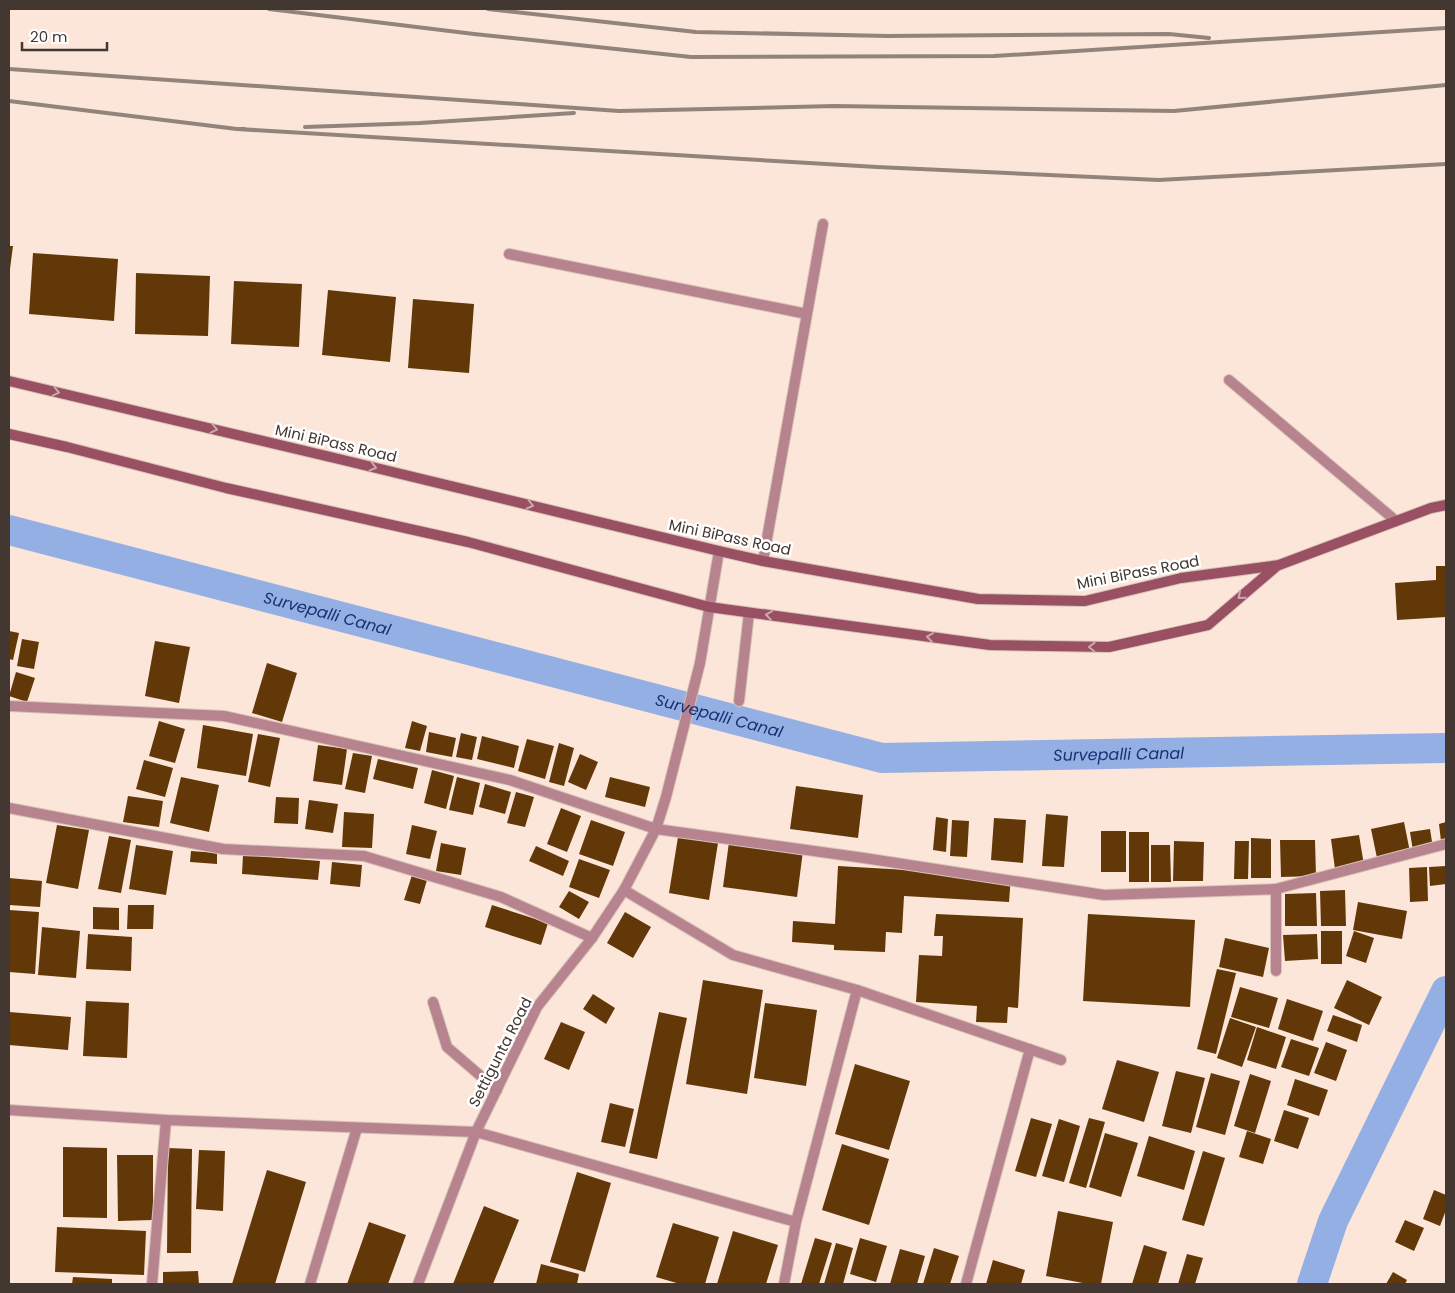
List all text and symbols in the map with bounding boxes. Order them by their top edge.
scale bar [22,20,108,52]
text: 20 m [30,26,68,47]
one-way arrow [52,386,61,397]
street label: Mini BiPass Road [273,419,399,467]
one-way arrow [210,423,219,434]
one-way arrow [368,461,377,472]
one-way arrow [526,499,535,510]
street label: Mini BiPass Road [667,514,793,560]
street label: Mini BiPass Road [1075,550,1201,594]
water label: Survepalli Canal [261,585,394,641]
one-way arrow [1238,591,1247,600]
one-way arrow [764,610,772,621]
one-way arrow [926,632,934,643]
one-way arrow [1088,641,1096,652]
water label: Survepalli Canal [653,688,785,743]
water label: Survepalli Canal [1053,741,1184,766]
street label: Settigunta Road [463,993,537,1111]

